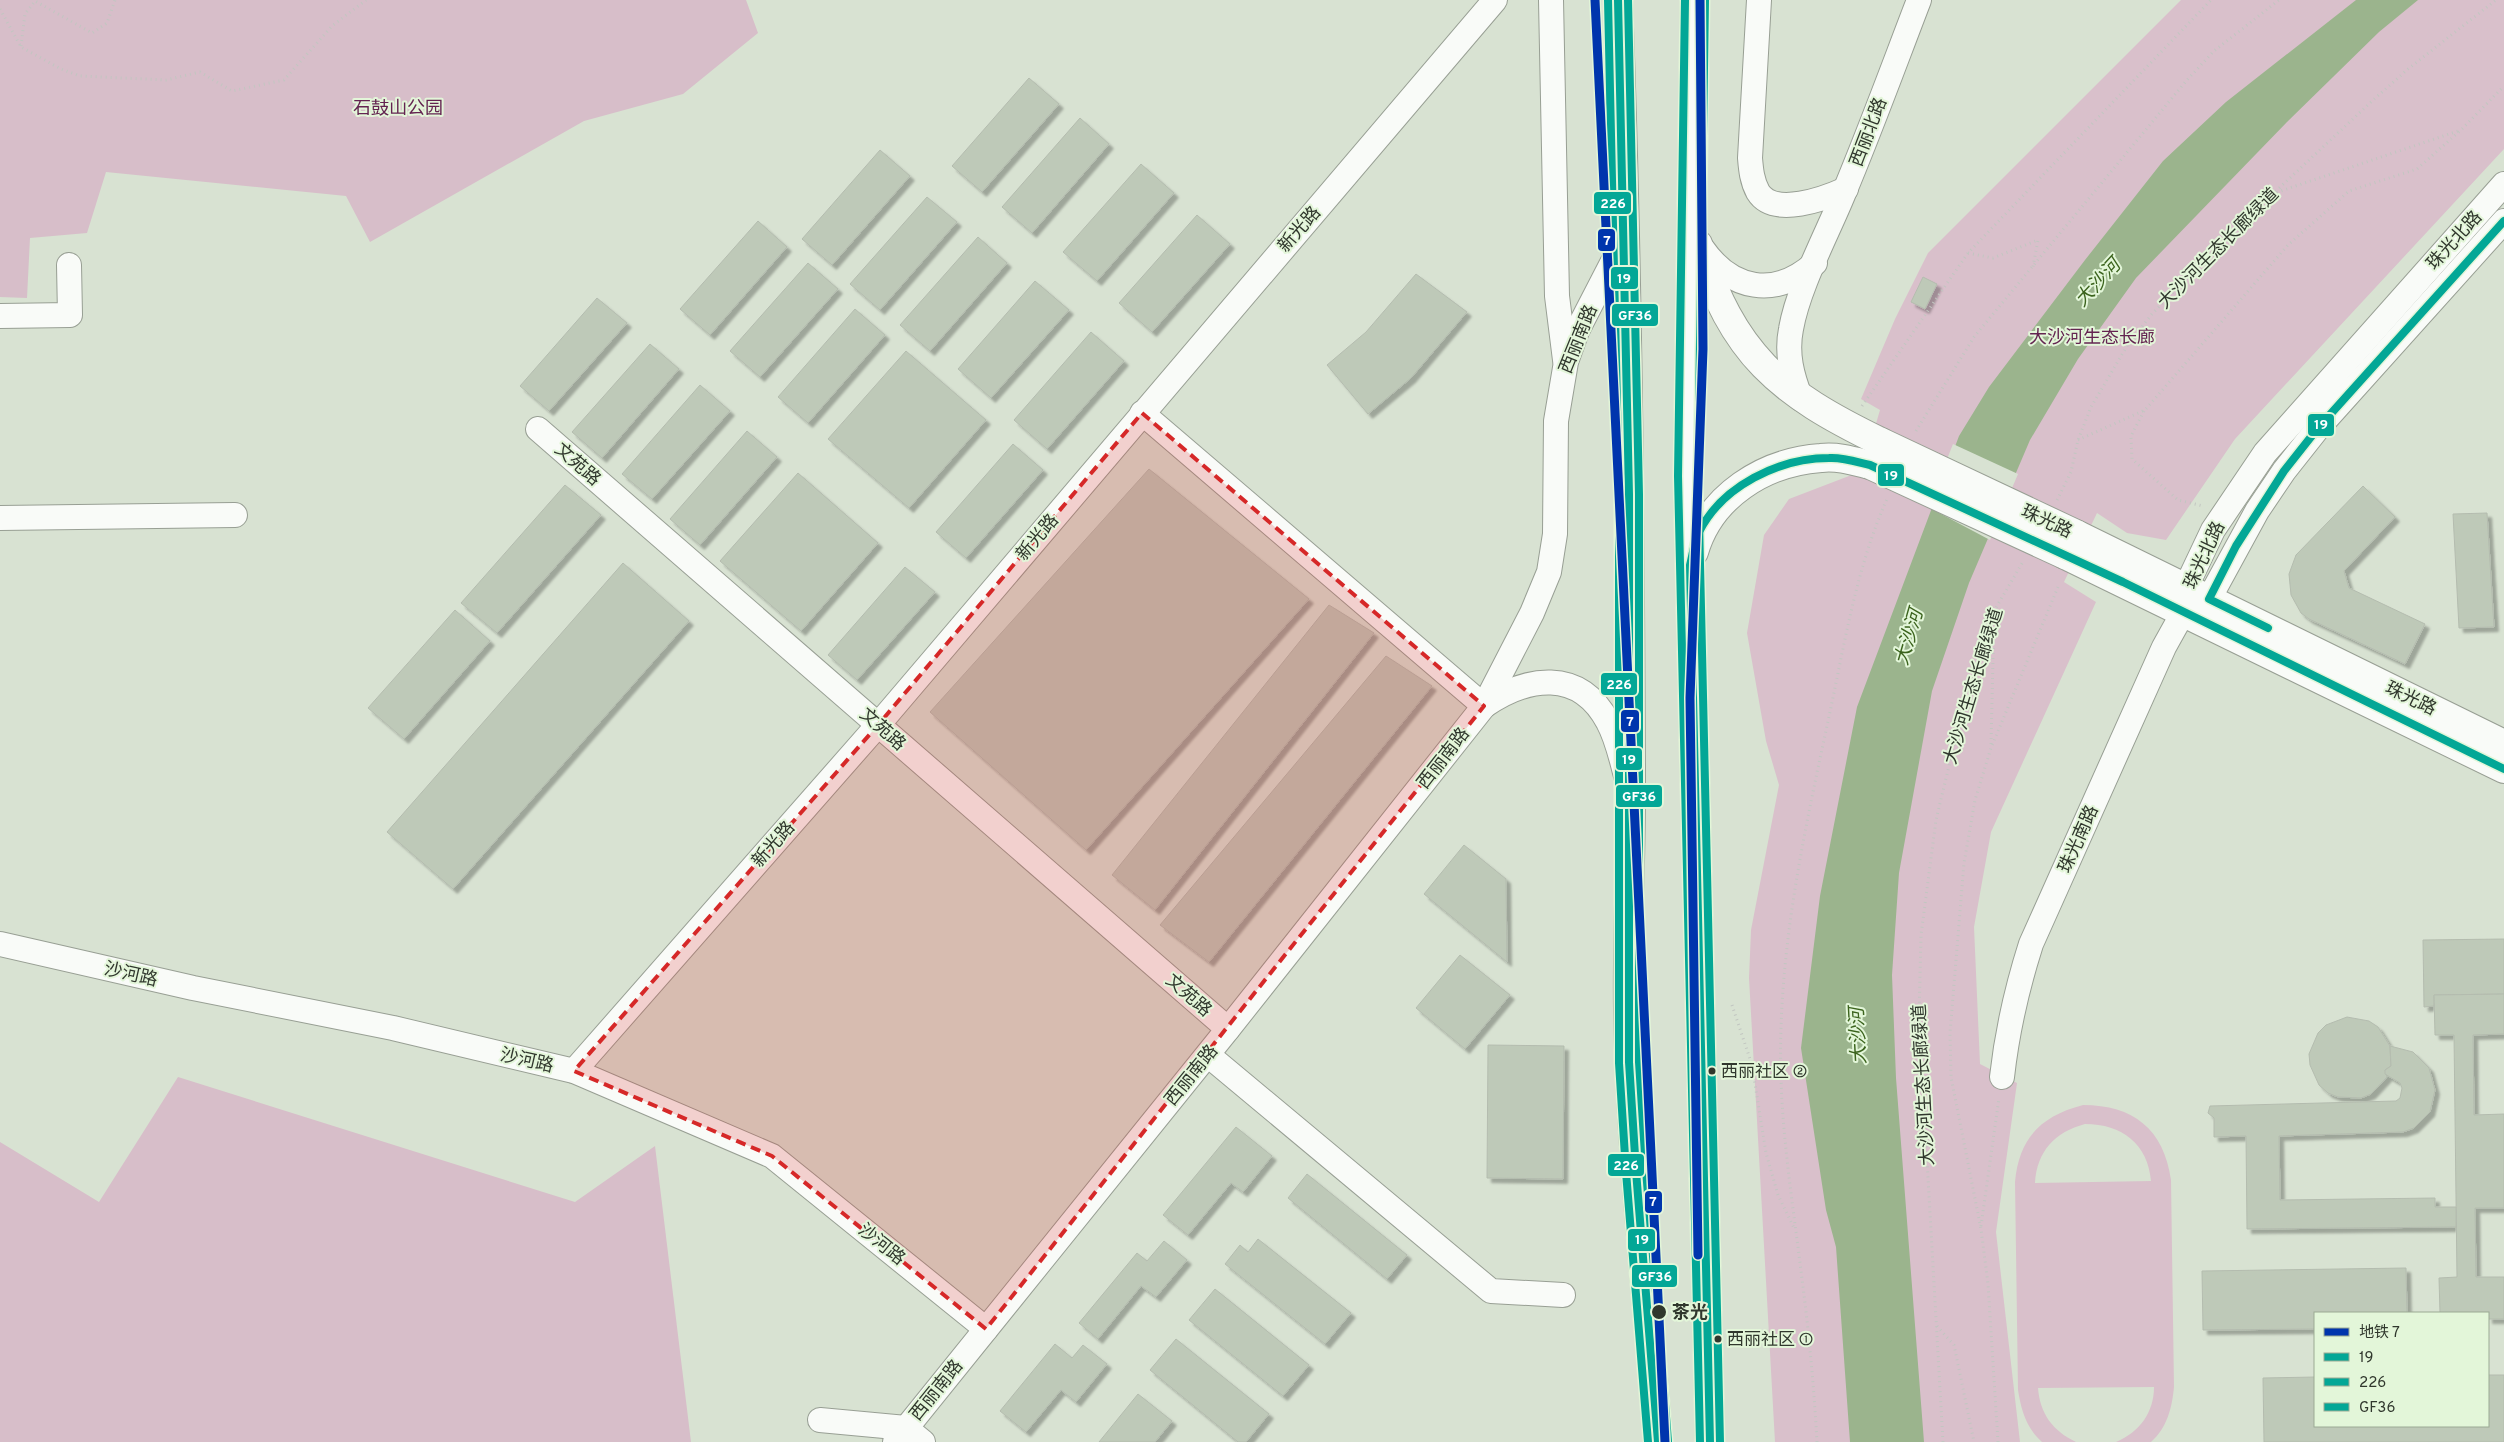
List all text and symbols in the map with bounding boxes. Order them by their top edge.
street label: 西丽北路 [1846,95,1893,170]
park label: 石鼓山公园 [353,98,443,121]
street label: 大沙河生态长廊绿道 [2154,184,2284,314]
line badge: 226 [1593,191,1632,215]
text: 226 [1600,196,1626,213]
street label: 新光路 [1274,202,1327,258]
street label: 珠光北路 [2422,207,2488,275]
line badge: 7 [1597,228,1616,252]
text: 7 [1603,233,1611,250]
water label: 大沙河 [2070,251,2129,312]
line badge: 19 [1610,266,1639,290]
text: 19 [1617,271,1631,288]
street label: 西丽南路 [1555,302,1604,377]
line badge: GF36 [1611,303,1659,327]
text: GF36 [1618,308,1652,325]
park label: 大沙河生态长廊 [2029,327,2155,350]
line badge: 19 [2307,413,2335,437]
text: 19 [2314,417,2328,434]
street label: 文苑路 [549,439,605,492]
line badge: 19 [1877,463,1905,487]
text: 19 [1884,468,1898,485]
street label: 珠光路 [2017,501,2076,544]
street label: 新光路 [1012,510,1064,566]
street label: 珠光北路 [2180,518,2231,593]
water label: 大沙河 [1891,603,1930,668]
street label: 大沙河生态长廊绿道 [1940,606,2009,767]
line badge: 226 [1600,672,1638,696]
text: 226 [1606,677,1632,694]
street label: 珠光路 [2381,677,2440,722]
street label: 文苑路 [854,704,910,757]
line badge: 7 [1620,709,1640,733]
text: 7 [1626,714,1634,731]
street label: 西丽南路 [1413,723,1475,794]
line badge: 19 [1615,747,1643,771]
text: 19 [1622,752,1636,769]
line badge: GF36 [1615,784,1663,808]
text: GF36 [1622,789,1656,806]
street label: 珠光南路 [2054,802,2105,877]
street label: 新光路 [748,817,801,873]
street label: 沙河路 [102,958,160,993]
street label: 文苑路 [1160,970,1216,1023]
water label: 大沙河 [1845,1003,1872,1065]
street label: 大沙河生态长廊绿道 [1909,1003,1940,1166]
street label: 西丽南路 [1161,1041,1224,1111]
street label: 沙河路 [498,1044,556,1079]
place label: 西丽社区 ② [1721,1062,1807,1084]
marker: 西丽社区 ② [1707,1066,1717,1076]
line badge: 226 [1607,1153,1645,1177]
text: 226 [1613,1158,1639,1175]
line badge: 7 [1644,1190,1663,1214]
text: 7 [1649,1194,1657,1211]
street label: 沙河路 [853,1219,909,1271]
line badge: 19 [1627,1228,1656,1252]
text: 19 [1635,1232,1649,1249]
line badge: GF36 [1631,1264,1678,1288]
text: GF36 [1638,1269,1672,1286]
place label: 茶光 [1672,1302,1708,1325]
marker: 茶光 [1650,1303,1668,1321]
legend [2314,1312,2489,1427]
text: 地铁 7 [2359,1324,2400,1343]
place label: 西丽社区 ① [1727,1330,1813,1352]
marker: 西丽社区 ① [1713,1334,1723,1344]
text: 19 [2359,1349,2374,1368]
street label: 西丽南路 [906,1356,969,1426]
text: 226 [2359,1374,2386,1393]
text: GF36 [2359,1399,2395,1418]

